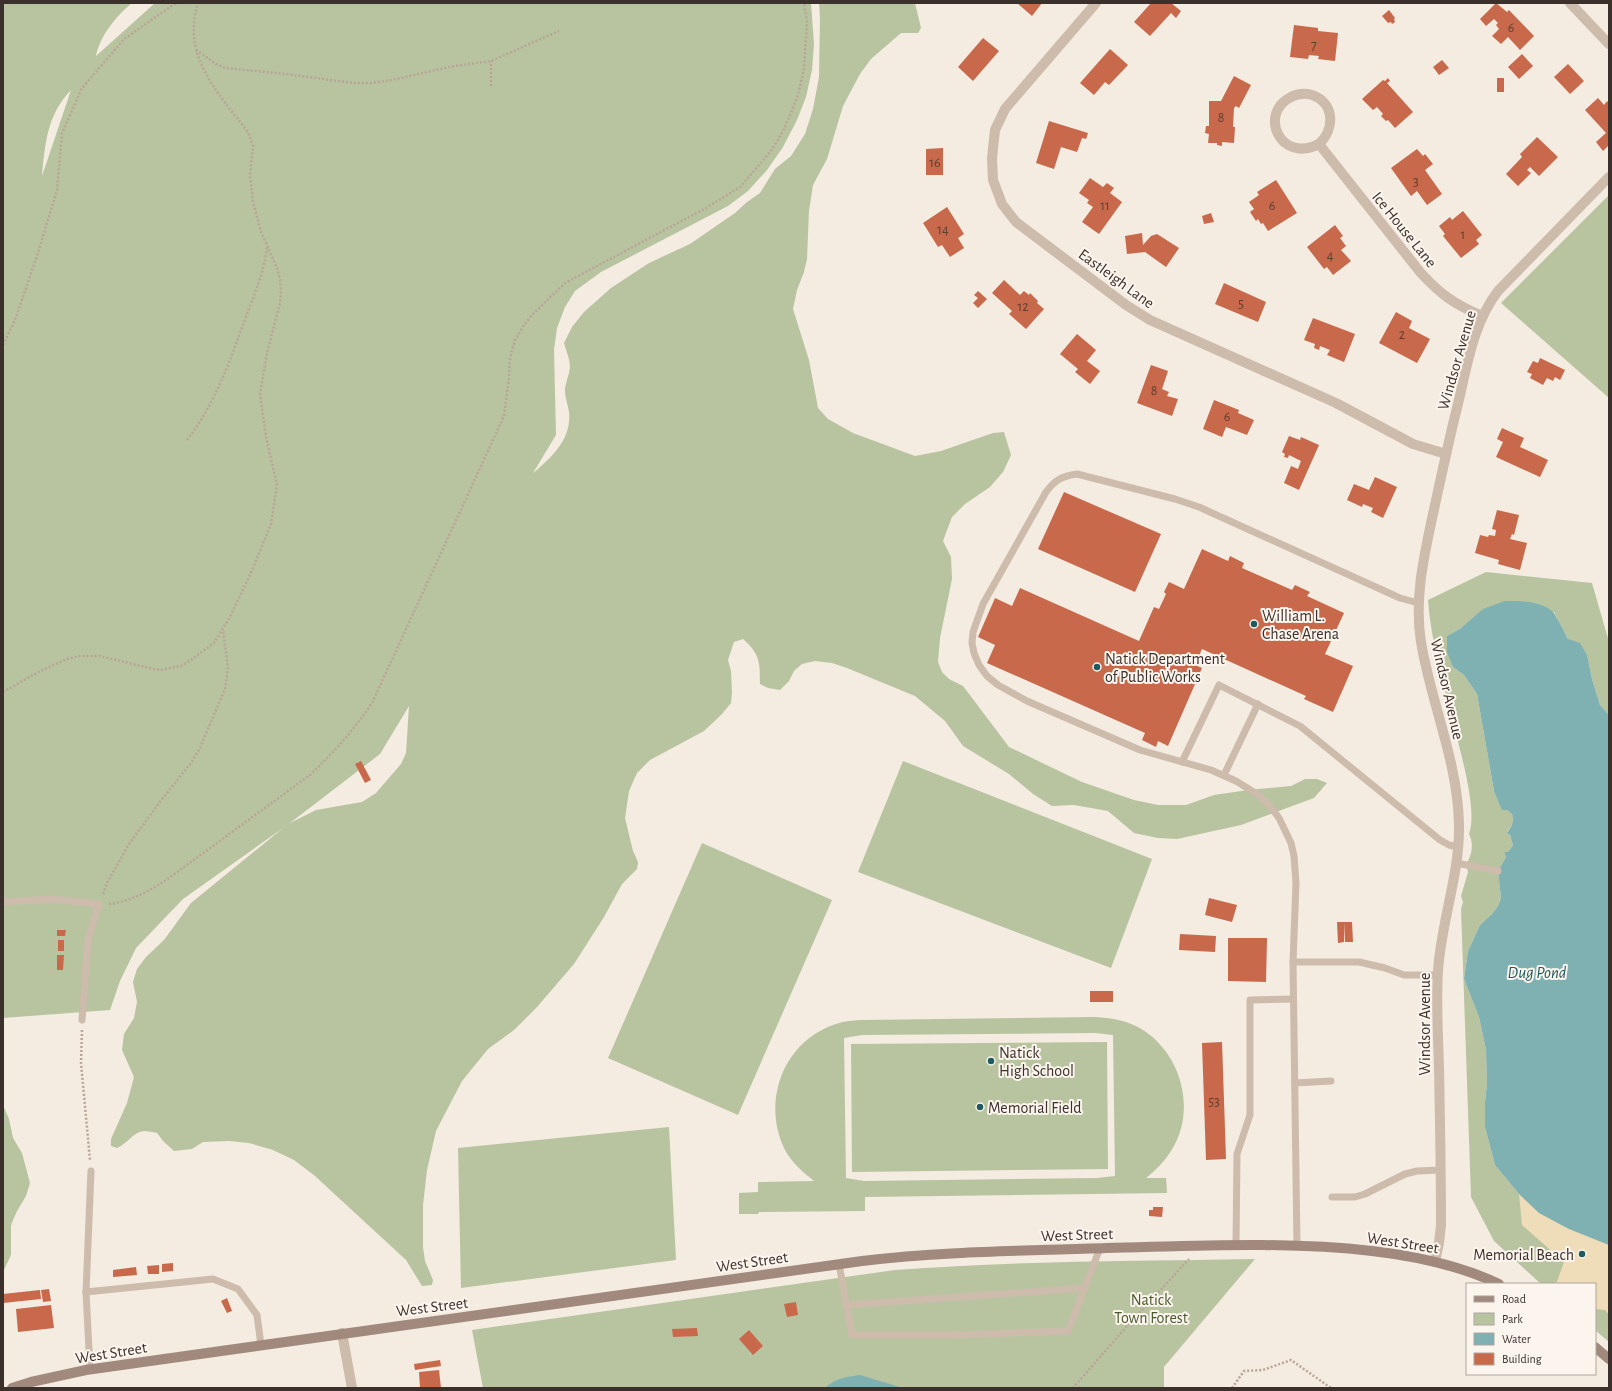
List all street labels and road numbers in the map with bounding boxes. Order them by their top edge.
street label: Ice House Lane [1369,189,1439,271]
street label: Eastleigh Lane [1076,246,1157,312]
street label: Windsor Avenue [1435,309,1479,412]
street label: Windsor Avenue [1428,637,1466,741]
street label: Windsor Avenue [1417,973,1433,1075]
street label: West Street [1041,1226,1113,1244]
street label: West Street [1366,1229,1440,1257]
street label: West Street [715,1249,789,1275]
street label: West Street [395,1295,469,1319]
street label: West Street [74,1339,148,1367]

